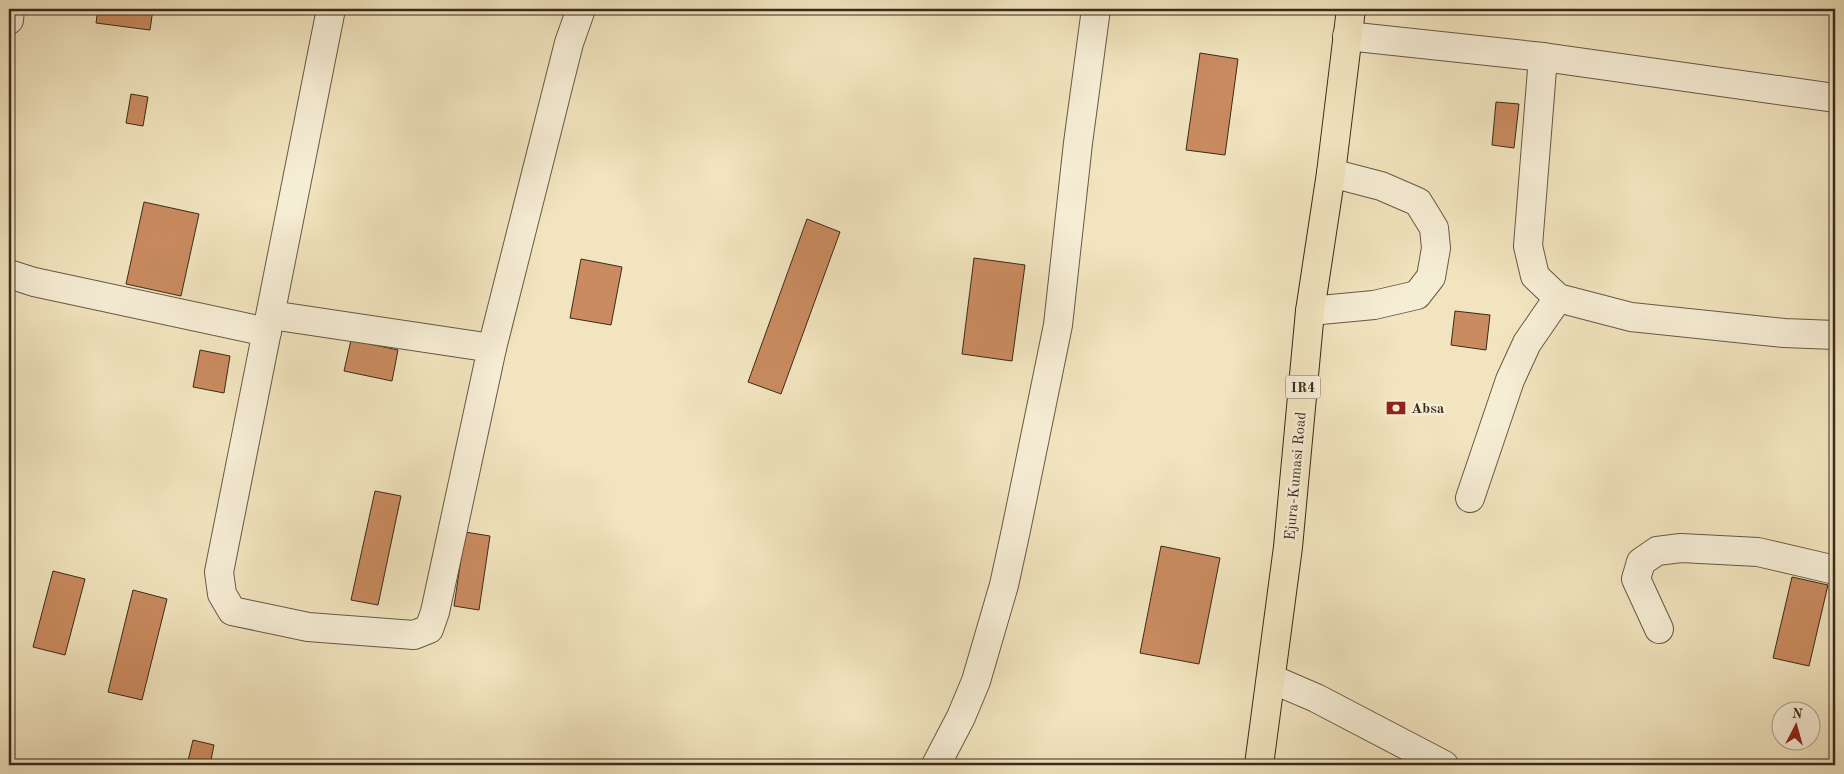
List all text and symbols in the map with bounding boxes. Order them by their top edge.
road number: IR4 [1286,376,1320,398]
bank icon: Absa [1385,397,1407,419]
place label: Absa [1411,402,1445,417]
street label: Ejura-Kumasi Road [1283,411,1310,541]
north arrow [1772,702,1822,752]
text: N [1791,707,1804,722]

